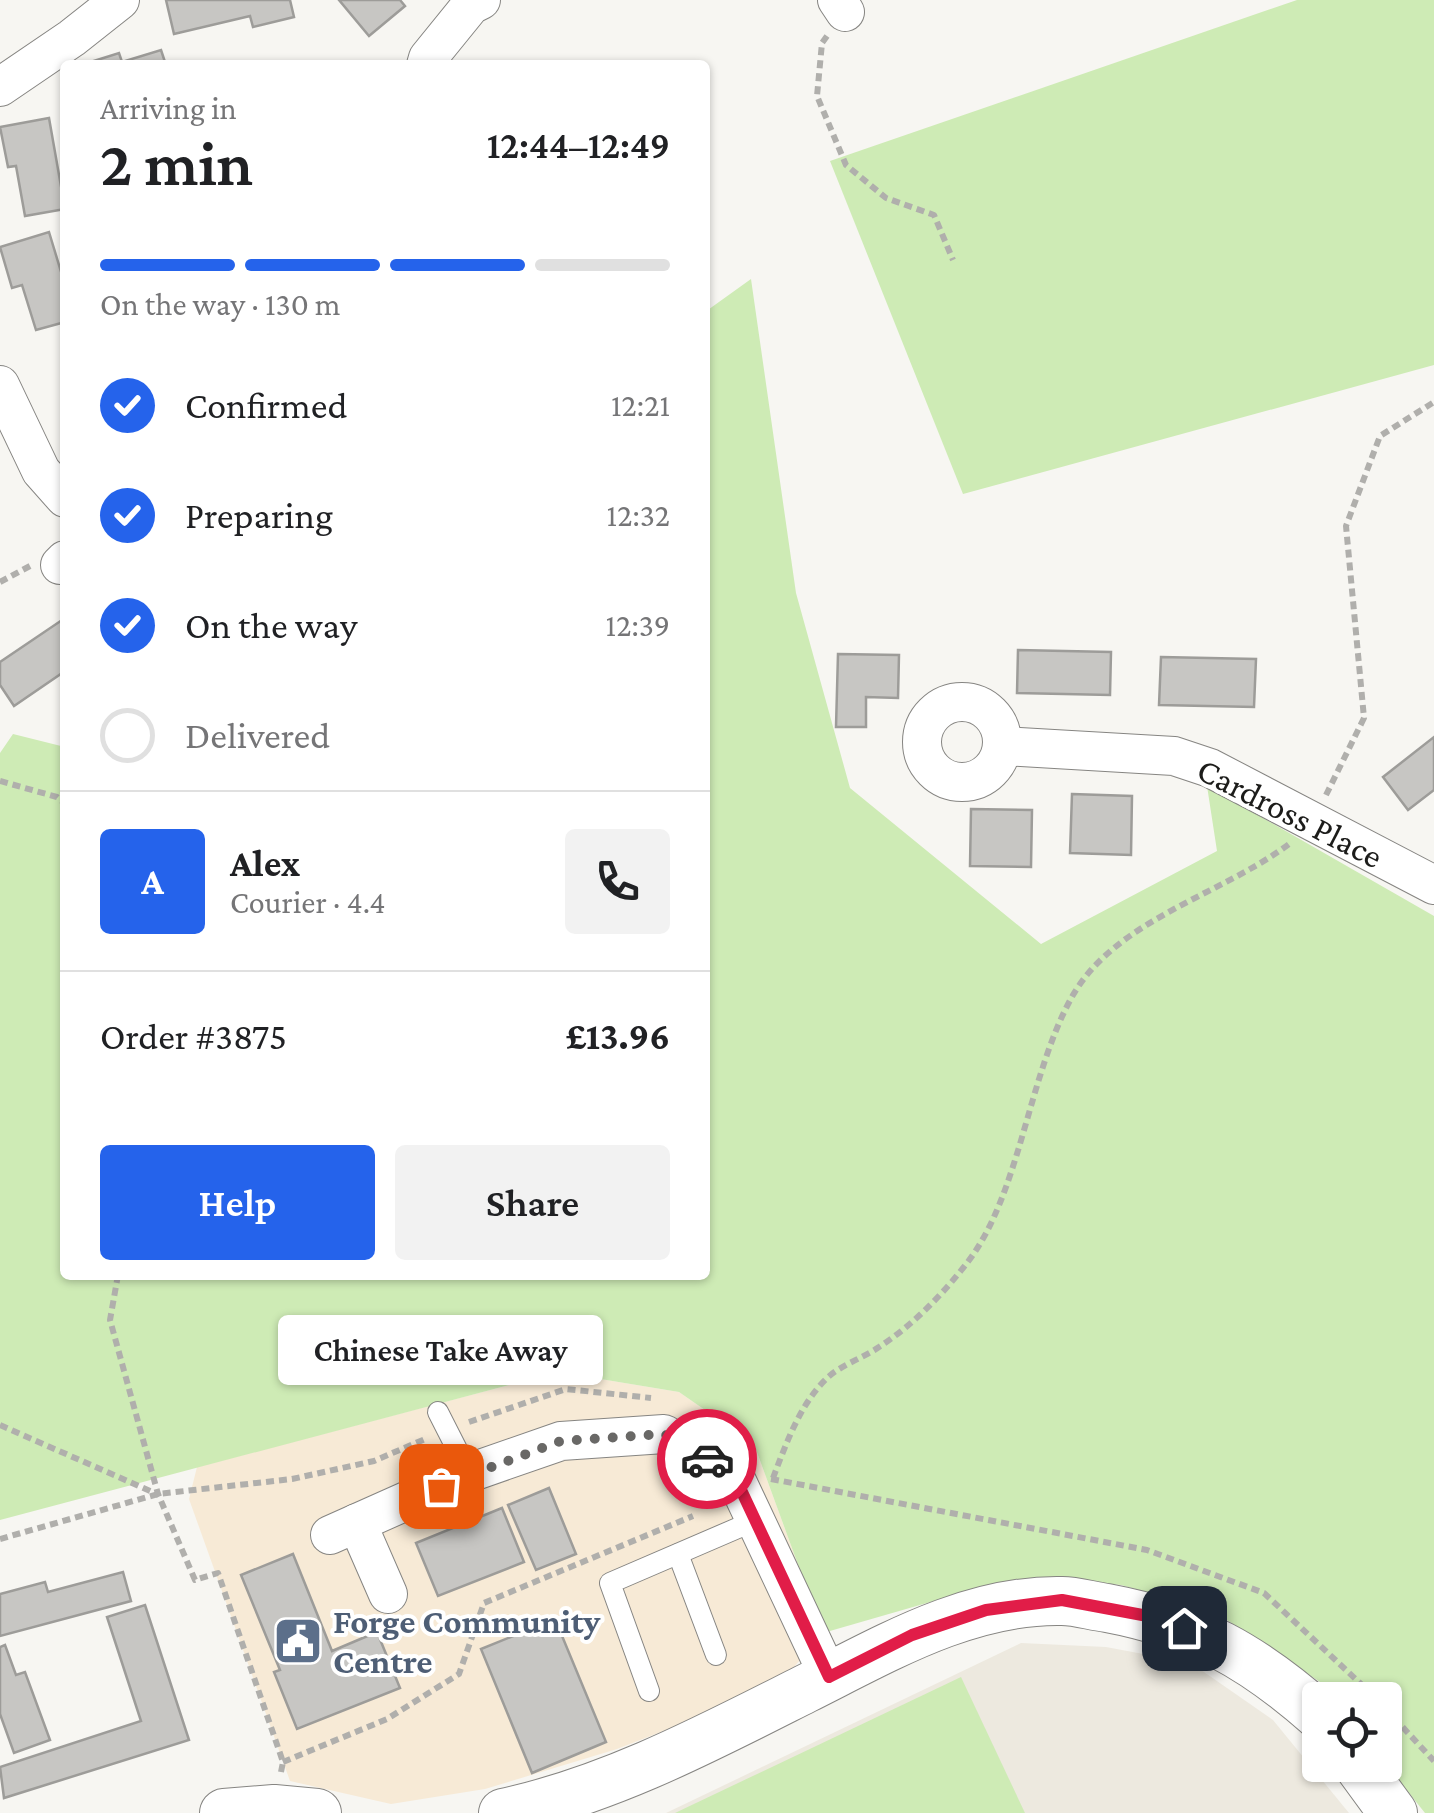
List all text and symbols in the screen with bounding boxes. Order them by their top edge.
text: Arriving in [100,90,237,126]
text: 12:44–12:49 [487,124,670,166]
text: 2 min [100,127,253,199]
text: On the way · 130 m [100,286,341,322]
icon: check [100,378,155,433]
text: Confirmed [185,384,348,426]
text: 12:21 [611,387,670,423]
icon: check [100,488,155,543]
text: Preparing [185,494,333,536]
text: 12:32 [607,497,670,533]
icon: check [100,598,155,653]
text: On the way [185,604,357,646]
text: 12:39 [606,607,670,643]
text: Delivered [185,714,330,756]
street label: Cardross Place [1191,750,1389,876]
button: phone [565,829,670,934]
text: Alex [230,842,300,884]
text: A [141,860,164,902]
text: Courier · 4.4 [230,884,386,920]
text: Order #3875 [100,1015,287,1057]
text: £13.96 [565,1015,670,1057]
button: Help [100,1145,375,1260]
button: Share [395,1145,670,1260]
callout: Chinese Take Away [278,1316,604,1386]
text: Chinese Take Away [313,1332,568,1368]
courier [657,1409,757,1509]
icon: car [680,1432,735,1487]
pin [399,1444,484,1529]
icon: bag [414,1459,469,1514]
pin [1142,1586,1227,1671]
icon: home [1157,1601,1212,1656]
place label: Forge Community Centre [333,1602,601,1681]
public building icon: Forge Community Centre [272,1615,324,1667]
map controls [1302,1682,1402,1782]
button: locate [1302,1682,1402,1782]

